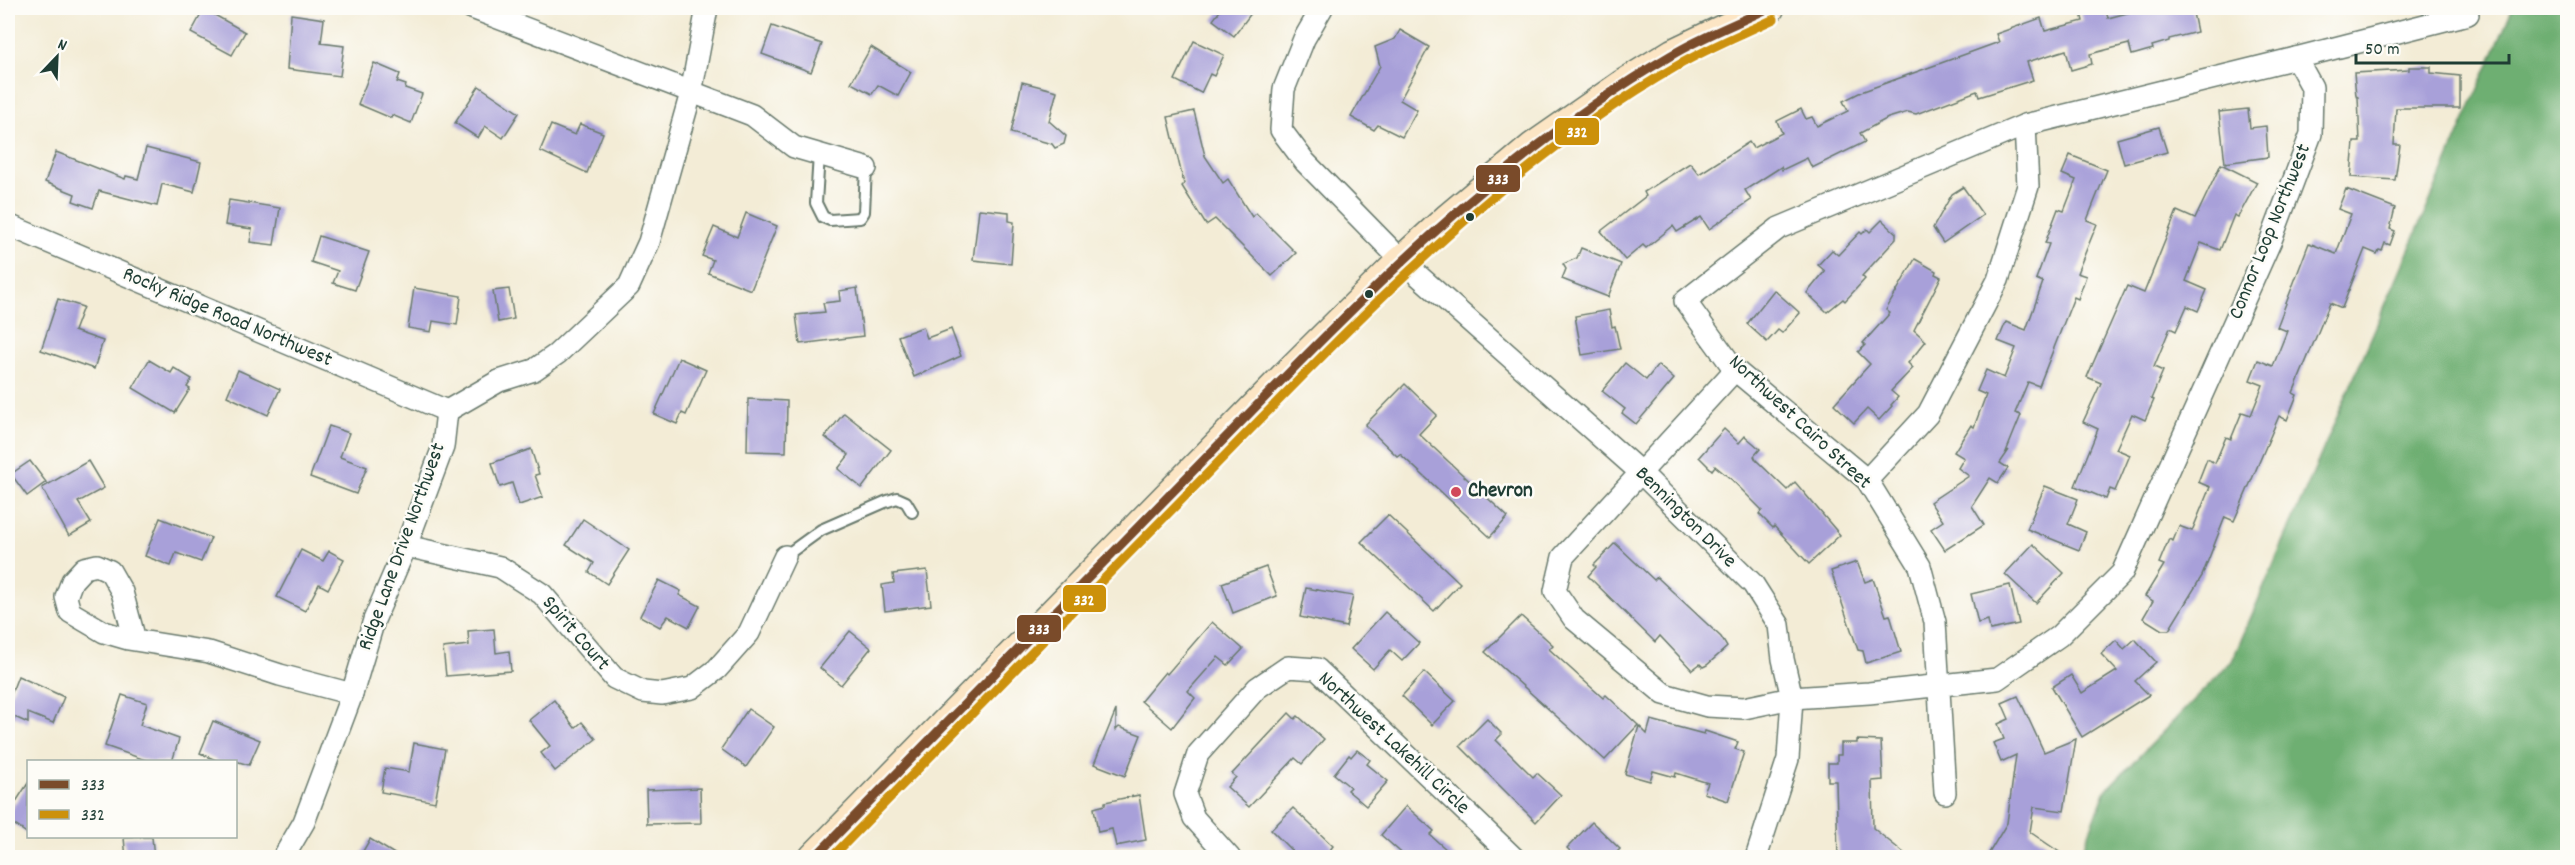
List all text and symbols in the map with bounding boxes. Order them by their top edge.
north arrow [27,27,87,87]
scale bar [2356,27,2509,65]
text: N [54,33,70,58]
text: 50 m [2365,38,2400,63]
line badge: 332 [1554,117,1600,146]
text: 332 [1566,122,1588,145]
street label: Connor Loop Northwest [2222,139,2320,324]
line badge: 333 [1475,164,1521,193]
text: 333 [1487,169,1509,192]
unlabelled marker [1464,211,1476,223]
street label: Rocky Ridge Road Northwest [117,260,337,376]
unlabelled marker [1363,288,1375,300]
street label: Northwest Cairo Street [1721,349,1877,498]
street label: Ridge Lane Drive Northwest [351,439,455,655]
street label: Bennington Drive [1627,460,1743,576]
place label: Chevron [1468,477,1533,507]
marker: Chevron [1449,485,1463,499]
line badge: 332 [1062,584,1107,613]
street label: Spirit Court [534,590,616,678]
text: 332 [1073,590,1095,613]
line badge: 333 [1016,614,1062,643]
text: 333 [1028,619,1050,642]
street label: Northwest Lakehill Circle [1310,665,1476,823]
legend [27,760,237,838]
text: 333 [81,774,105,799]
text: 332 [81,804,105,829]

